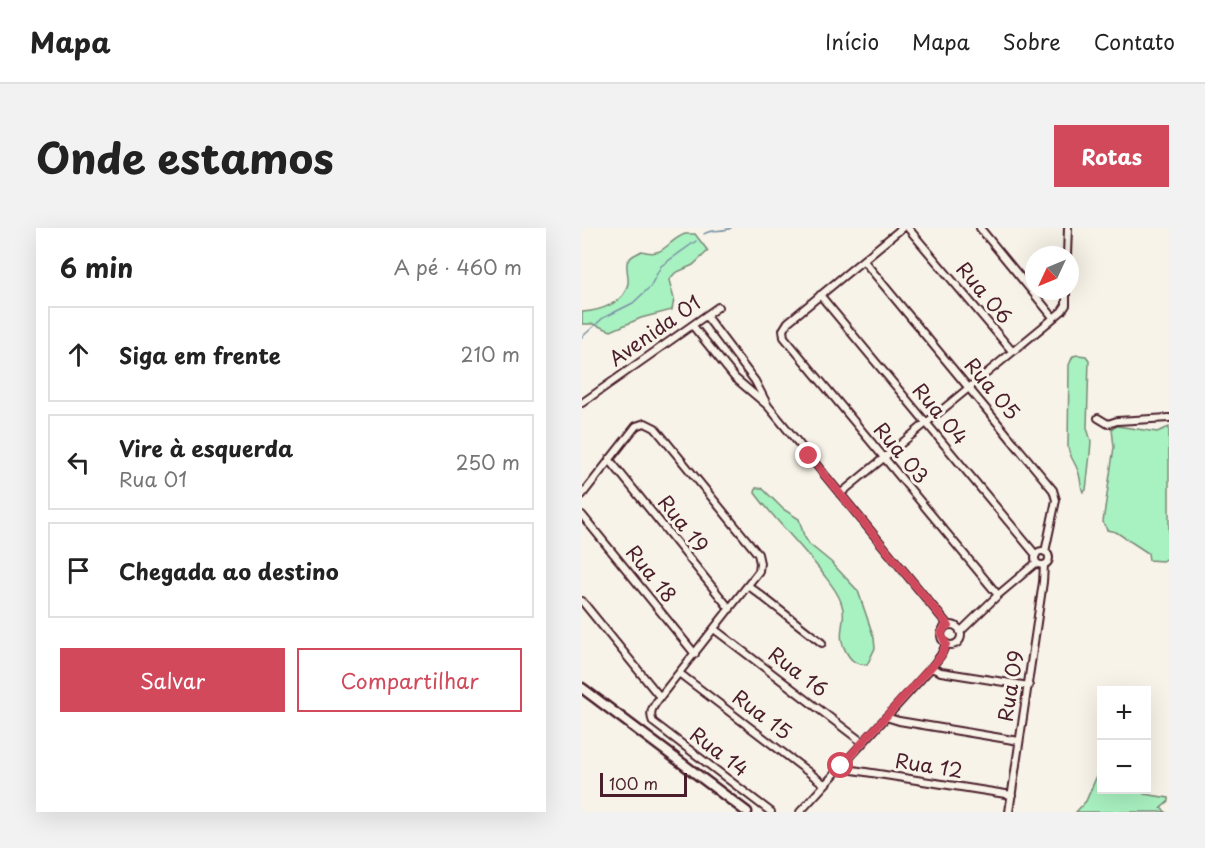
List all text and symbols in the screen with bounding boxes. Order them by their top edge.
text: Mapa [30,20,111,63]
text: Início [825,25,879,57]
text: Mapa [912,25,970,57]
text: Sobre [1003,25,1061,57]
text: Contato [1094,25,1175,57]
text: Onde estamos [36,125,334,188]
button: Rotas [1054,125,1169,187]
north arrow [1025,246,1079,300]
text: 6 min [60,248,133,287]
text: A pé · 460 m [394,252,522,282]
street label: Rua 06 [950,255,1020,330]
street label: Avenida 01 [602,287,707,373]
icon: ahead [62,338,95,371]
text: Siga em frente [119,338,281,371]
text: 210 m [461,339,520,369]
street label: Rua 05 [958,351,1028,426]
street label: Rua 04 [906,376,976,451]
street label: Rua 03 [867,415,936,490]
text: Vire à esquerda [119,431,293,464]
route end [795,442,821,468]
icon: left [62,446,95,479]
text: 250 m [456,447,520,477]
text: Rua 01 [119,464,187,494]
street label: Rua 19 [651,488,716,559]
street label: Rua 18 [619,538,684,609]
icon: arrive [62,554,95,587]
text: Chegada ao destino [119,554,339,587]
street label: Rua 16 [762,639,835,704]
button: Salvar [60,648,285,712]
button: Compartilhar [297,648,522,712]
street label: Rua 09 [990,648,1030,724]
street label: Rua 15 [727,682,799,747]
map controls [1097,686,1151,794]
button: + [1097,686,1151,740]
street label: Rua 14 [684,719,755,783]
button: − [1097,740,1151,794]
street label: Rua 12 [893,745,965,785]
route start [827,752,853,778]
scale bar [600,770,687,798]
text: 100 m [609,771,658,795]

